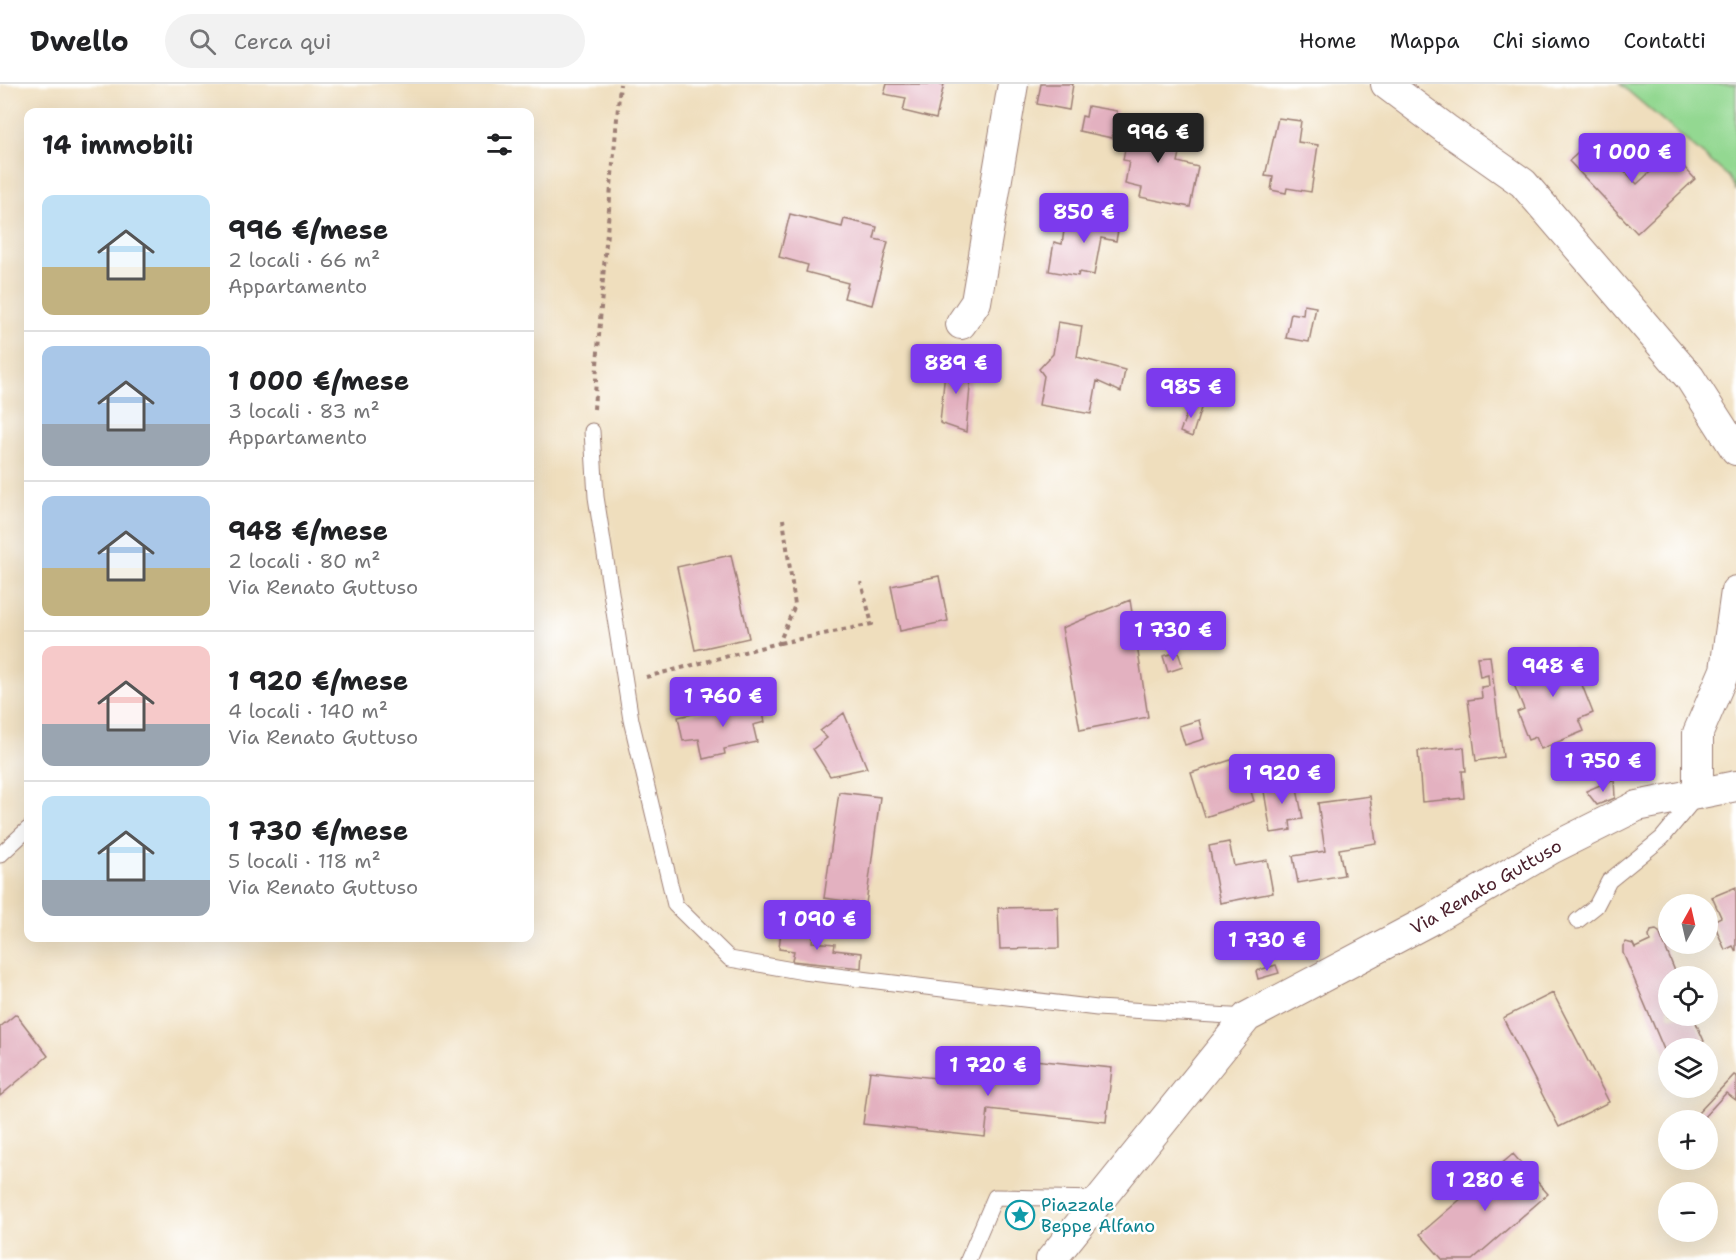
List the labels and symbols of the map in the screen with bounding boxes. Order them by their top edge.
pin: 996 € [1116,113,1200,164]
pin: 1 000 € [1577,133,1687,184]
pin: 850 € [1042,193,1126,244]
pin: 889 € [914,344,998,395]
pin: 985 € [1149,368,1233,419]
pin: 1 730 € [1118,611,1228,662]
pin: 948 € [1511,647,1595,698]
pin: 1 760 € [668,677,778,728]
pin: 1 750 € [1548,742,1658,793]
pin: 1 920 € [1227,754,1337,805]
street label: Via Renato Guttuso [1406,834,1566,940]
north arrow [1658,894,1718,954]
pin: 1 090 € [762,900,872,951]
pin: 1 730 € [1212,921,1322,972]
pin: 1 720 € [933,1046,1043,1097]
pin: 1 280 € [1430,1161,1540,1212]
place label: Piazzale Beppe Alfano [1041,1193,1155,1238]
place icon: Piazzale Beppe Alfano [1004,1199,1036,1231]

